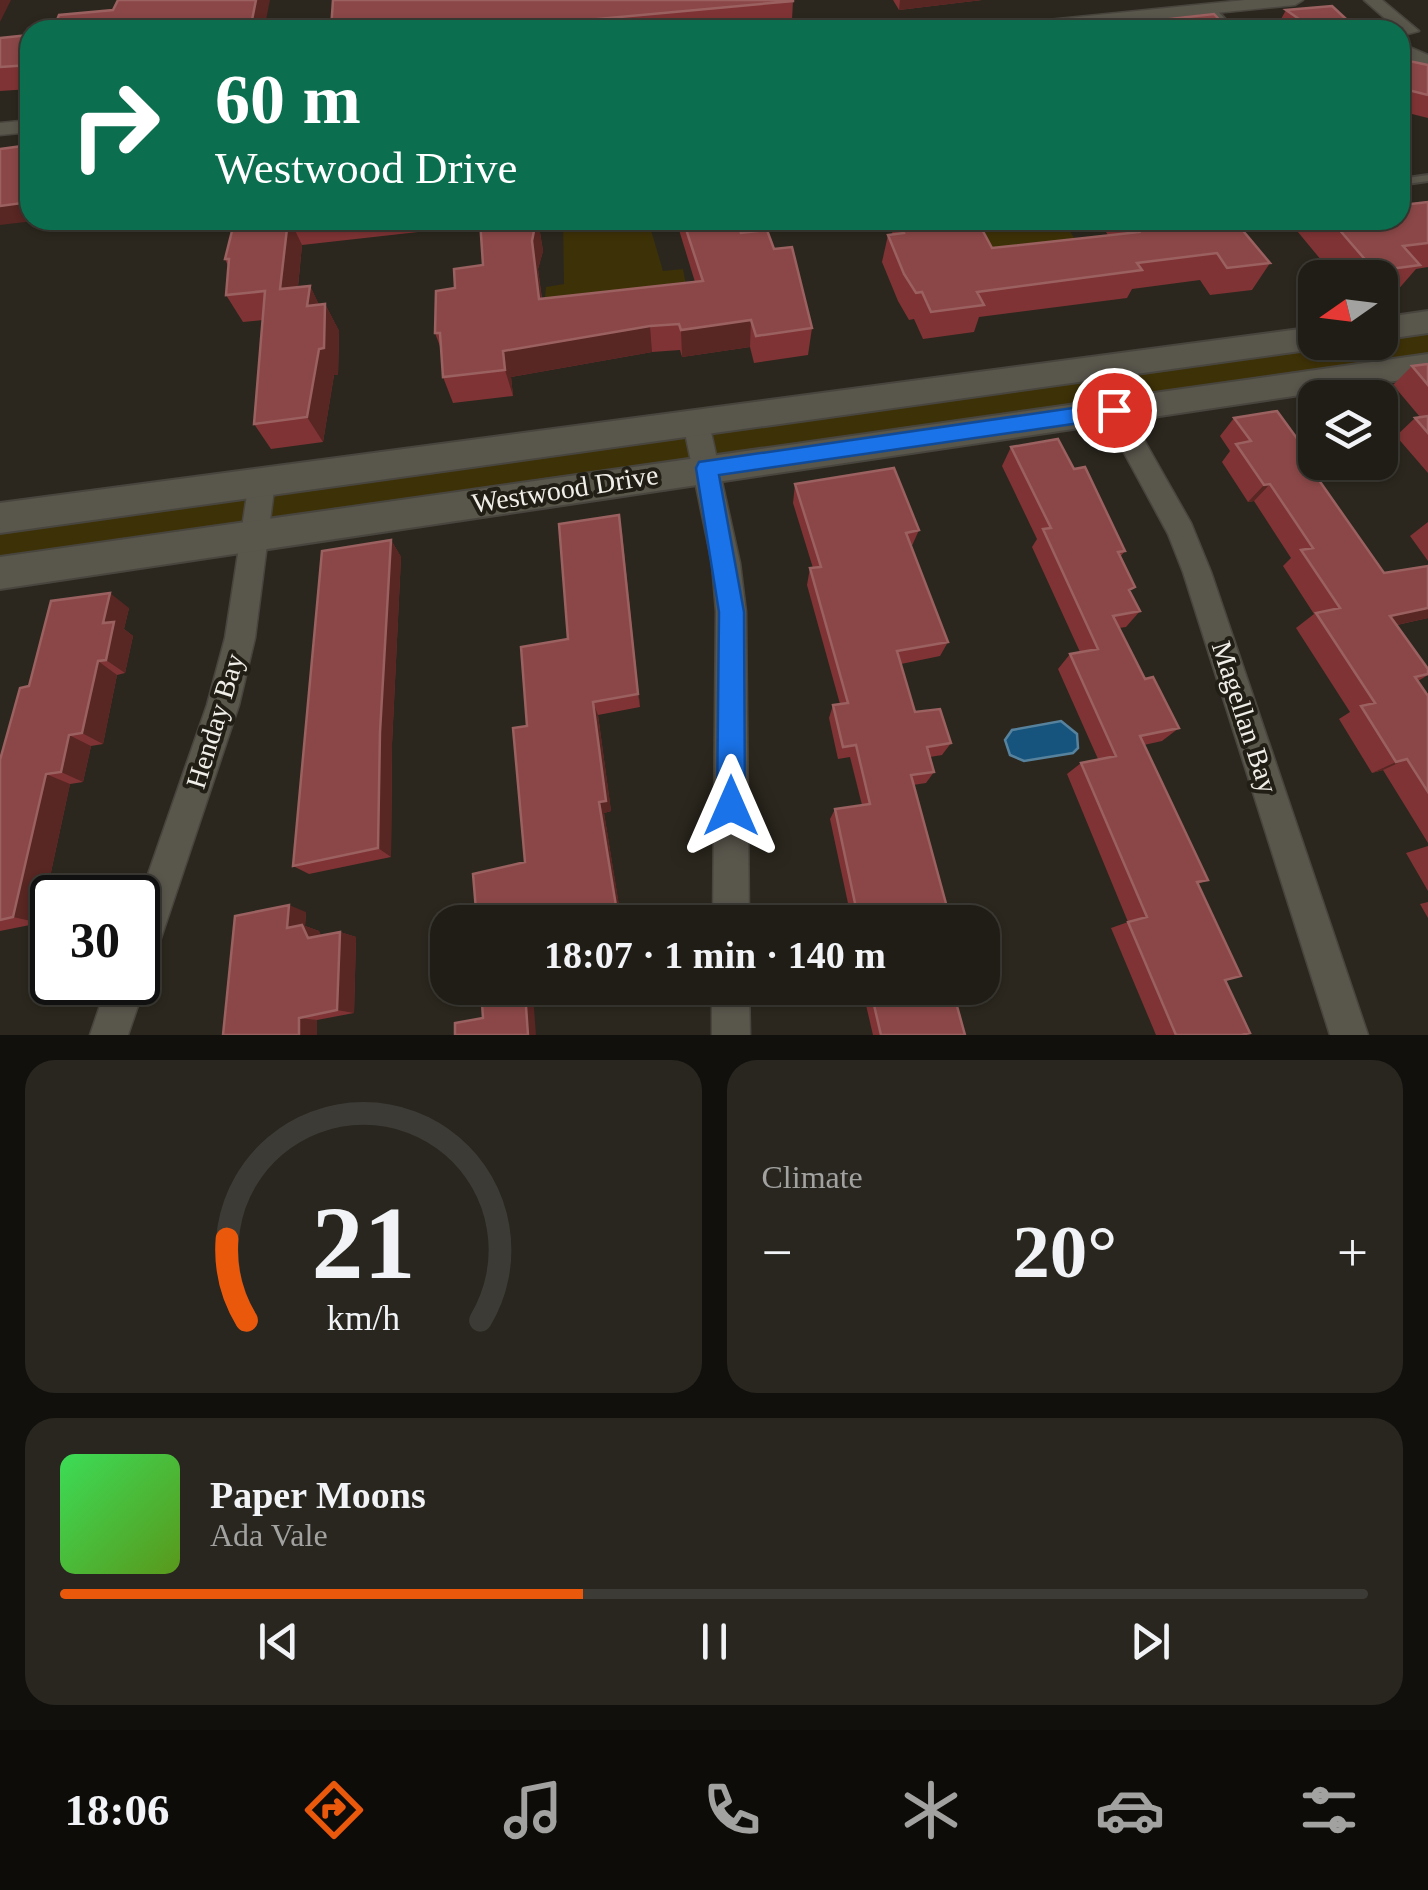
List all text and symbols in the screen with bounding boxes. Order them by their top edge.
icon: right [50,60,180,190]
text: 60 m [215,61,361,138]
text: Westwood Drive [215,143,518,193]
north arrow [1298,260,1398,360]
map controls [1298,260,1398,480]
pin [1072,368,1157,453]
button: layers [1298,380,1398,480]
icon: arrive [1087,383,1142,438]
street label: Westwood Drive [470,459,660,519]
street label: Magellan Bay [1206,637,1284,797]
street label: Henday Bay [180,650,250,792]
position arrow [679,754,783,858]
speed limit sign: 30 [30,875,160,1005]
text: 18:07 · 1 min · 140 m [544,934,886,976]
text: Climate [762,1159,863,1195]
text: 21 [311,1185,415,1300]
text: 20° [1012,1210,1117,1293]
text: − [762,1222,793,1283]
text: + [1337,1222,1368,1283]
text: km/h [327,1298,400,1338]
text: Paper Moons [210,1474,426,1516]
text: Ada Vale [210,1517,328,1553]
icon: previous [251,1614,306,1669]
icon: pause [687,1614,742,1669]
icon: next [1123,1614,1178,1669]
icon: directions [299,1775,369,1845]
icon: music [498,1775,568,1845]
icon: phone [697,1775,767,1845]
icon: climate [896,1775,966,1845]
icon: car [1095,1775,1165,1845]
icon: filters [1294,1775,1364,1845]
text: 18:06 [65,1785,170,1835]

